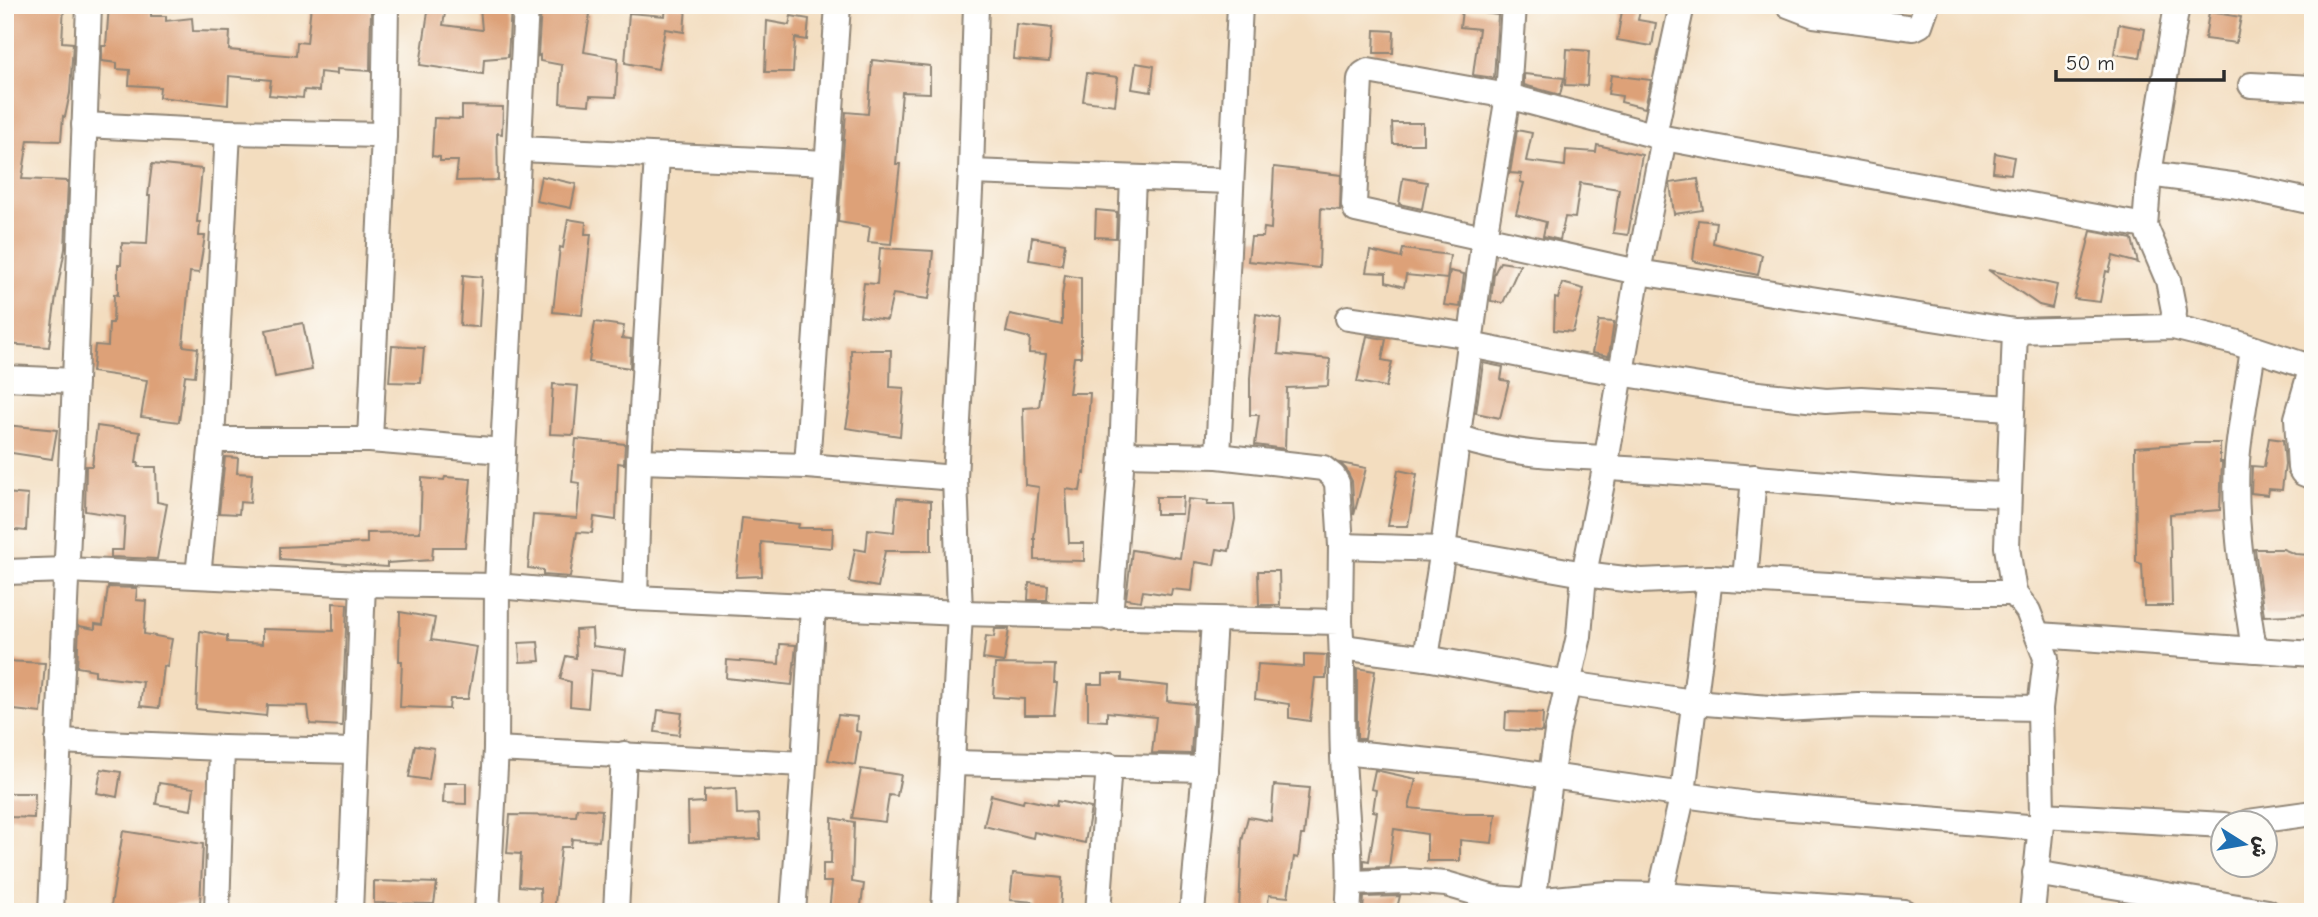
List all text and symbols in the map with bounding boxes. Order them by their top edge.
scale bar [2056,38,2224,82]
text: 50 m [2066,51,2115,75]
north arrow [2210,808,2280,878]
text: ش [2247,835,2272,860]

